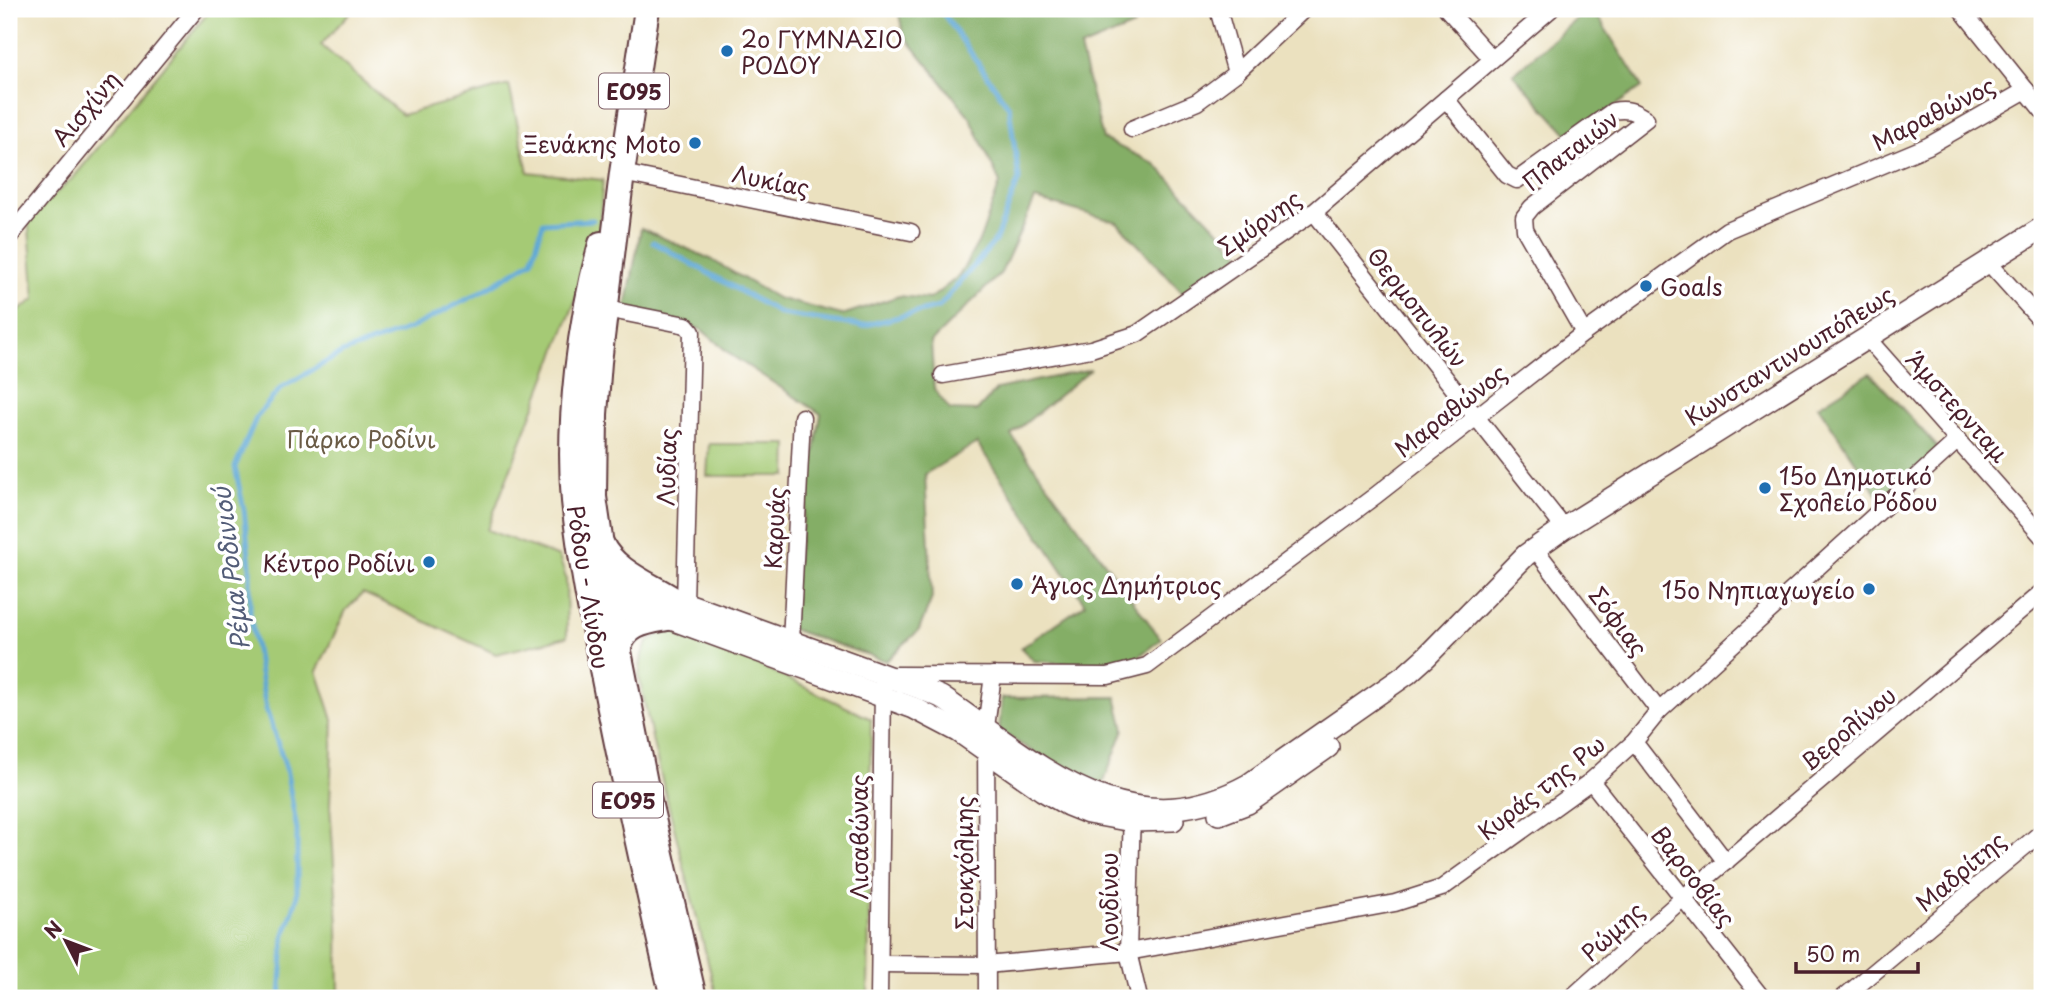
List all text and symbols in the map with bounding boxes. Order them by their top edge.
place label: 2ο ΓΥΜΝΑΣΙΟ ΡΟΔΟΥ [741,21,903,82]
marker: 2ο ΓΥΜΝΑΣΙΟ ΡΟΔΟΥ [719,43,735,59]
street label: Αισχίνη [43,63,127,153]
street label: Μαραθώνος [1865,67,2001,159]
road number: ΕΟ95 [599,74,669,108]
street label: Πλαταιών [1514,101,1626,199]
place label: Ξενάκης Moto [523,126,681,161]
marker: Ξενάκης Moto [687,135,703,151]
street label: Λυκίας [729,155,813,205]
street label: Σμύρνης [1210,180,1308,263]
street label: Θερμοπυλών [1360,239,1476,375]
place label: Goals [1660,269,1723,304]
street label: Κωνσταντινουπόλεως [1678,276,1900,434]
marker: Goals [1638,278,1654,294]
street label: Άμστερνταμ [1898,342,2018,470]
street label: Μαραθώνος [1386,355,1514,465]
park label: Πάρκο Ροδίνι [286,421,436,456]
street label: Λυδίας [647,427,685,506]
place label: 15ο Δημοτικό Σχολείο Ρόδου [1779,458,1938,519]
marker: 15ο Δημοτικό Σχολείο Ρόδου [1757,480,1773,496]
water label: Ρέμα Ροδινιού [202,484,258,653]
street label: Καρυάς [754,486,794,570]
street label: Ρόδου - Λίνδου [559,502,619,672]
place label: Κέντρο Ροδίνι [262,545,415,580]
marker: Κέντρο Ροδίνι [421,554,437,570]
place label: Άγιος Δημήτριος [1031,567,1222,602]
place label: 15ο Νηπιαγωγείο [1662,572,1855,607]
marker: Άγιος Δημήτριος [1009,576,1025,592]
street label: Σόφιας [1581,579,1657,663]
marker: 15ο Νηπιαγωγείο [1861,581,1877,597]
street label: Βερολίνου [1793,678,1903,778]
street label: Κυράς της Ρω [1470,726,1612,848]
street label: Λισαβώνας [841,774,876,900]
road number: ΕΟ95 [593,782,663,818]
street label: Στοκχόλμης [946,796,981,930]
street label: Βαρσοβίας [1643,818,1745,934]
street label: Μαδρίτης [1907,823,2013,919]
street label: Λονδίνου [1091,852,1126,952]
street label: Ρώμης [1573,893,1651,969]
north arrow [32,906,102,976]
text: N [37,914,68,944]
scale bar [1796,930,1918,974]
text: 50 m [1806,937,1860,969]

